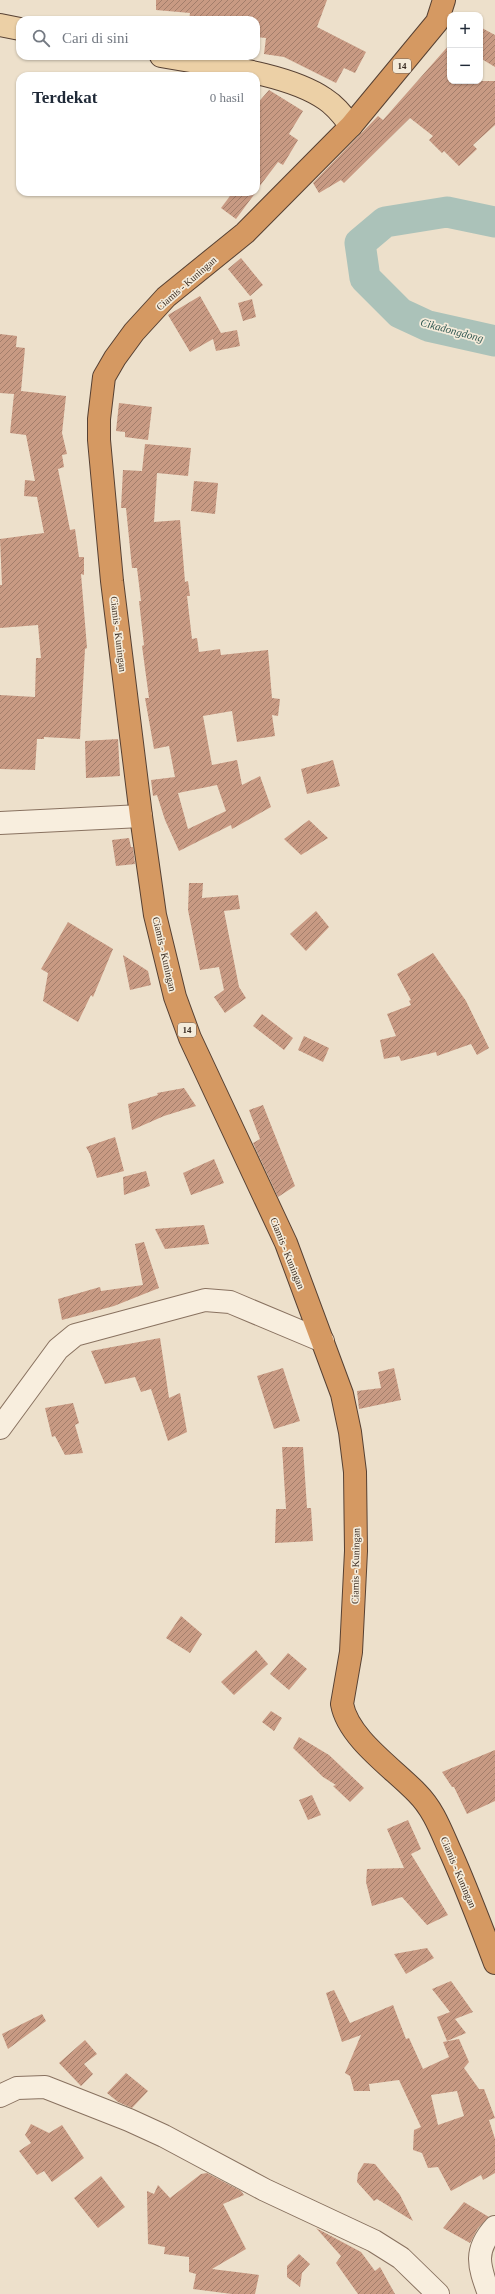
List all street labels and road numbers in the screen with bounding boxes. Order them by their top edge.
road number: 14 [393,59,411,73]
street label: Ciamis - Kuningan [154,254,219,312]
street label: Ciamis - Kuningan [108,596,129,673]
street label: Ciamis - Kuningan [151,916,178,992]
road number: 14 [178,1023,196,1037]
street label: Ciamis - Kuningan [268,1216,307,1291]
street label: Ciamis - Kuningan [349,1528,362,1604]
street label: Ciamis - Kuningan [439,1835,478,1909]

